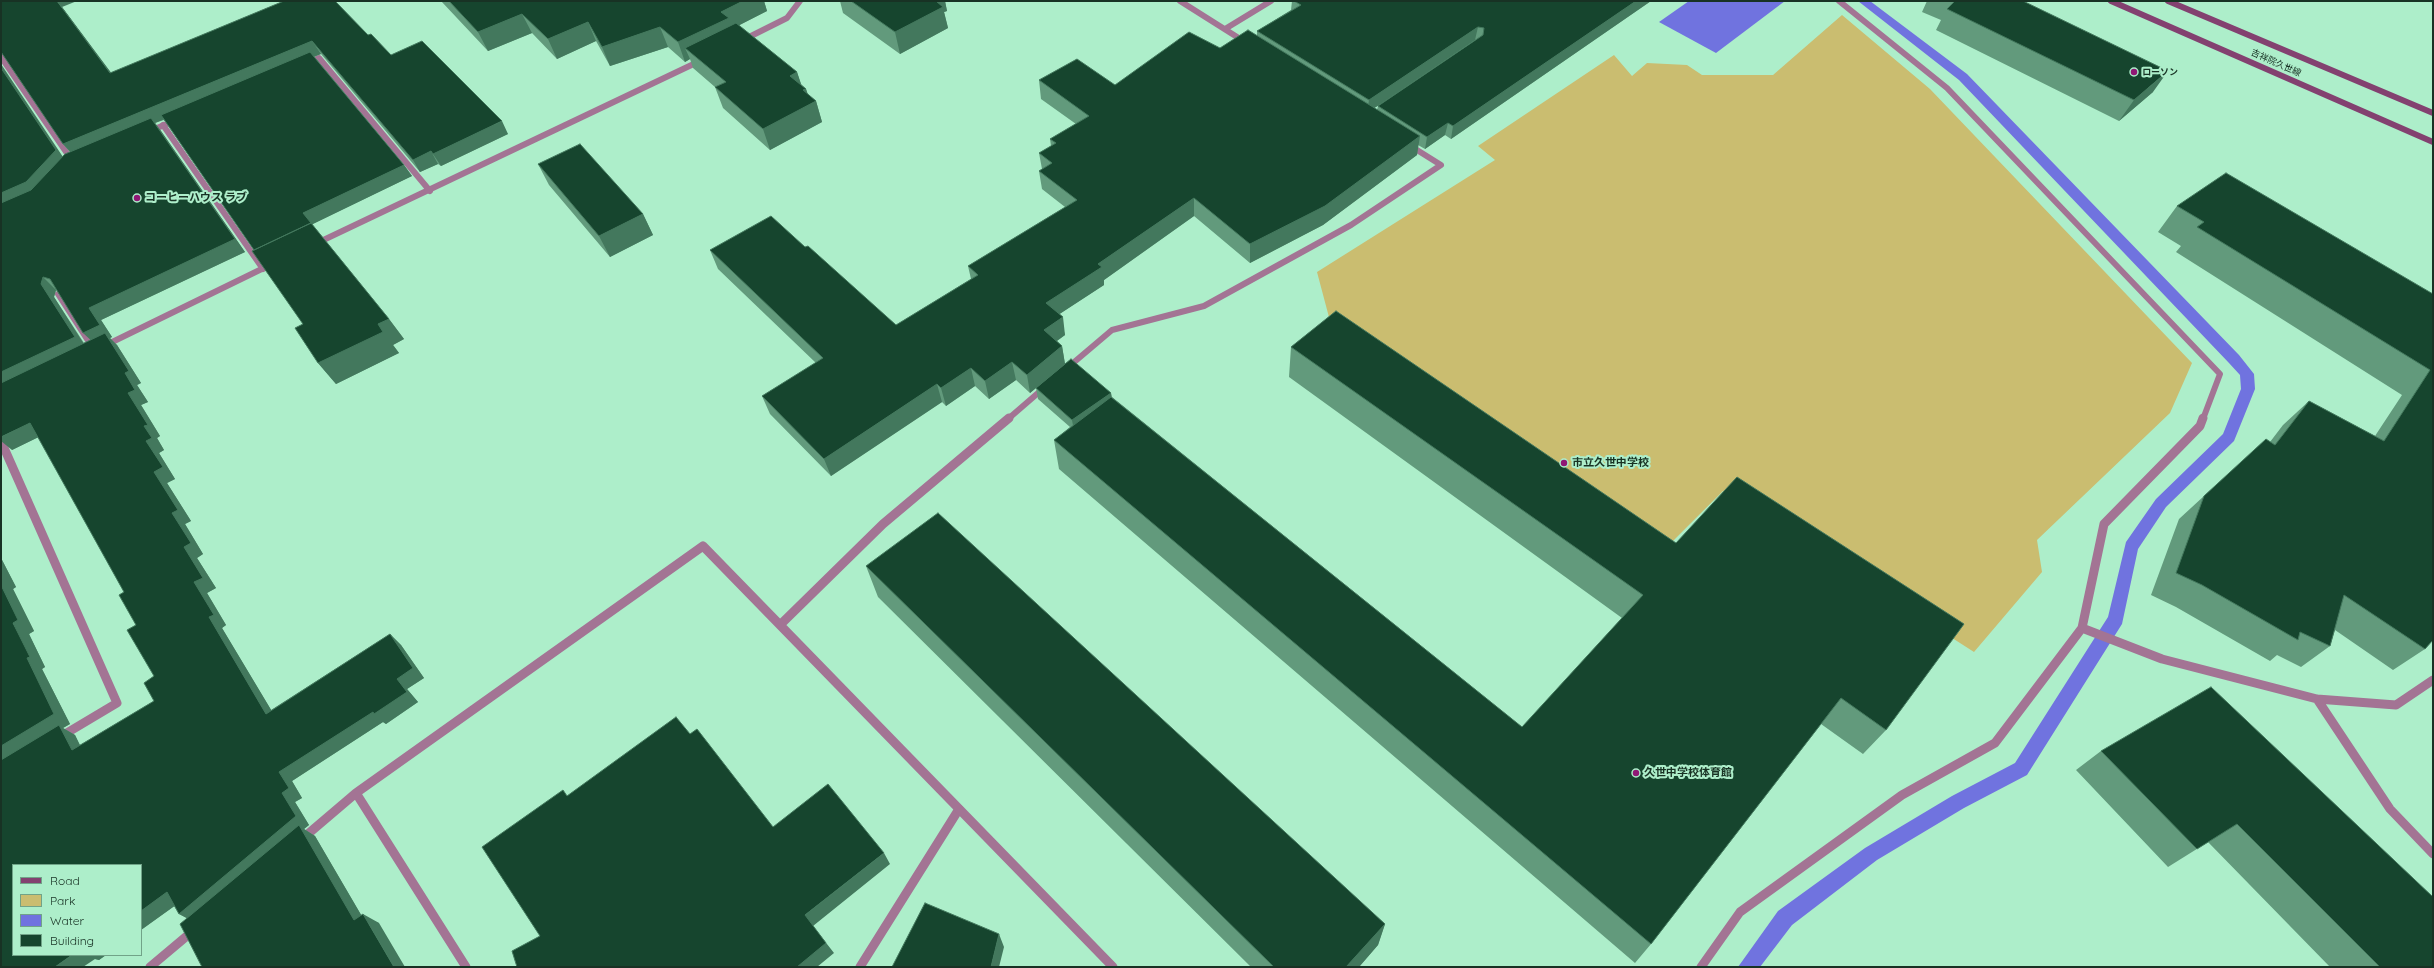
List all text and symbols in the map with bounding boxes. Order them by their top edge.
street label: 吉祥院久世線 [2249,47,2303,79]
marker: ローソン [2129,67,2139,77]
place label: ローソン [2142,67,2178,77]
place label: コーヒーハウス ラブ [145,191,247,205]
marker: コーヒーハウス ラブ [132,193,142,203]
place label: 市立久世中学校 [1572,456,1649,470]
marker: 市立久世中学校 [1559,458,1569,468]
place label: 久世中学校体育館 [1644,766,1732,780]
marker: 久世中学校体育館 [1631,768,1641,778]
legend [12,864,142,956]
text: Road [50,873,80,888]
text: Park [50,893,75,908]
text: Water [50,913,84,928]
text: Building [50,933,94,948]

